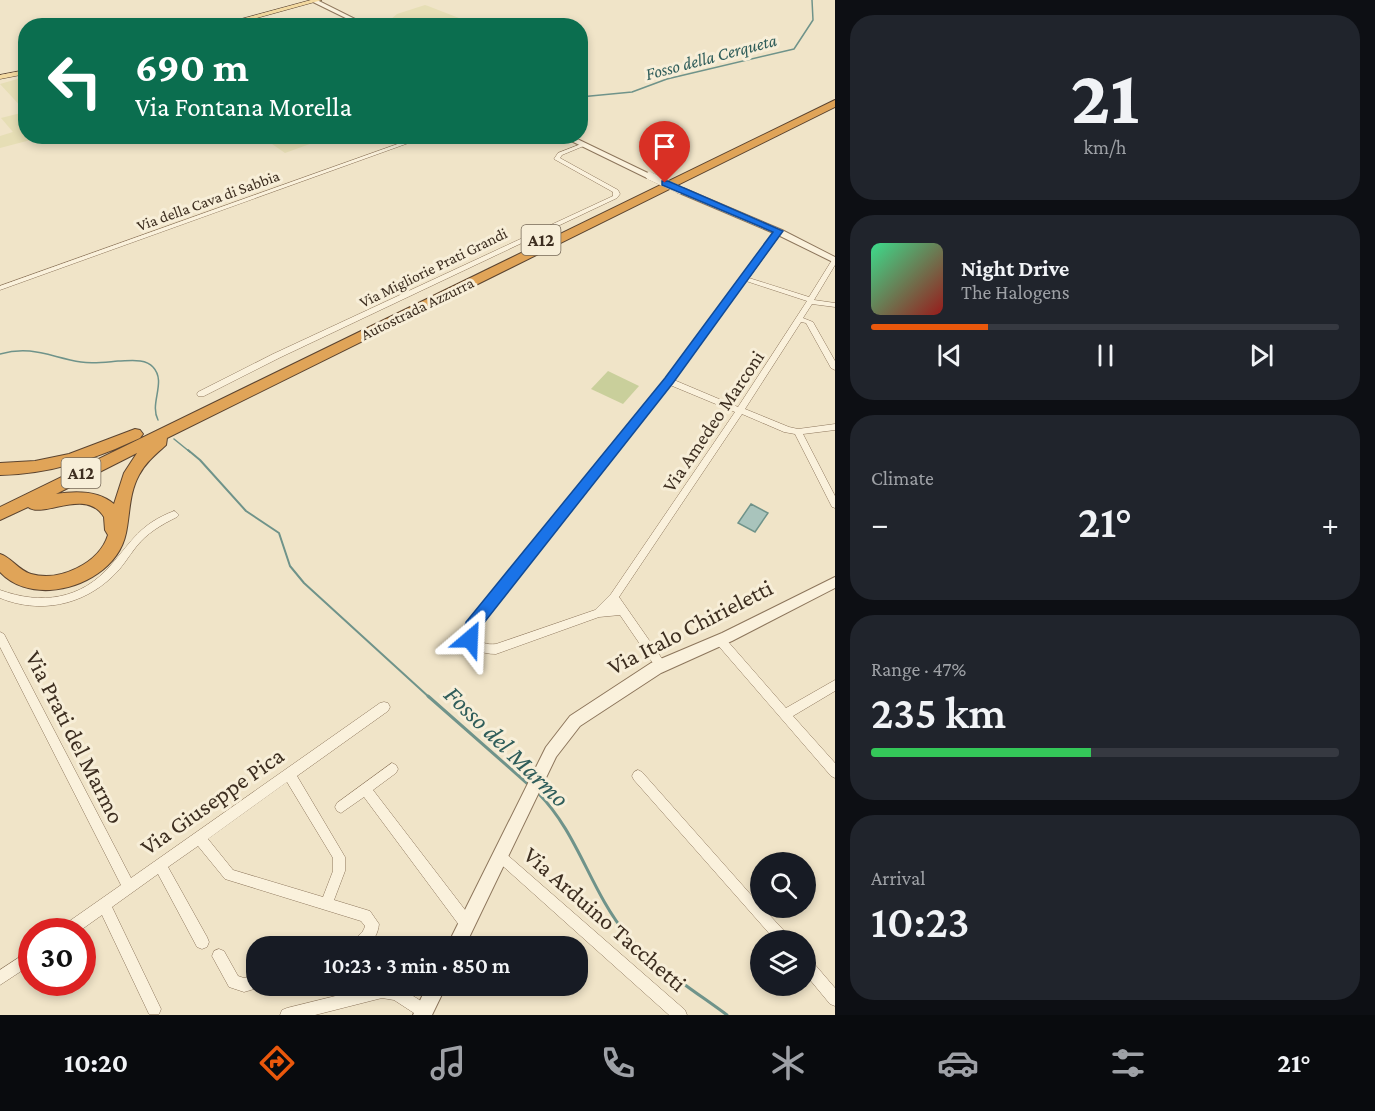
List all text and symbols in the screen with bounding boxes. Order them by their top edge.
water label: Fosso della Cerqueta [643,30,779,84]
icon: left [36,42,114,120]
text: 690 m [135,43,249,90]
text: 21 [1071,53,1139,140]
text: Via Fontana Morella [135,92,352,122]
pin [639,121,690,183]
icon: arrive [648,130,681,163]
text: km/h [1083,136,1127,158]
street label: Via della Cava di Sabbia [134,167,282,234]
street label: Via Migliorie Prati Grandi [357,224,510,312]
road number: A12 [522,225,560,255]
text: Night Drive [961,256,1069,281]
street label: Autostrada Azzurra [358,274,477,343]
text: The Halogens [961,281,1070,303]
icon: previous [933,339,966,372]
icon: pause [1089,339,1122,372]
icon: next [1245,339,1278,372]
street label: Via Amedeo Marconi [658,346,768,496]
road number: A12 [62,458,100,488]
text: Climate [871,467,934,489]
text: 21° [1078,497,1132,547]
text: − [871,505,888,542]
text: + [1322,505,1339,542]
street label: Via Italo Chirieletti [603,573,777,680]
position arrow [438,607,502,671]
street label: Via Prati del Marmo [20,646,131,827]
text: Range · 47% [871,658,966,680]
water label: Fosso del Marmo [438,680,575,813]
text: 235 km [871,688,1006,738]
street label: Via Giuseppe Pica [135,741,289,860]
street label: Via Arduino Tacchetti [519,841,692,997]
map controls [750,852,816,996]
button: search [750,852,816,918]
text: Arrival [871,867,925,889]
text: 10:23 [871,897,969,947]
speed limit sign: 30 [18,918,96,996]
button: layers [750,930,816,996]
text: 10:23 · 3 min · 850 m [324,953,510,978]
icon: directions [256,1042,298,1084]
icon: music [427,1042,469,1084]
icon: phone [597,1042,639,1084]
icon: climate [767,1042,809,1084]
icon: car [937,1042,979,1084]
icon: filters [1107,1042,1149,1084]
text: 10:20 [64,1048,128,1078]
text: 21° [1277,1048,1311,1078]

